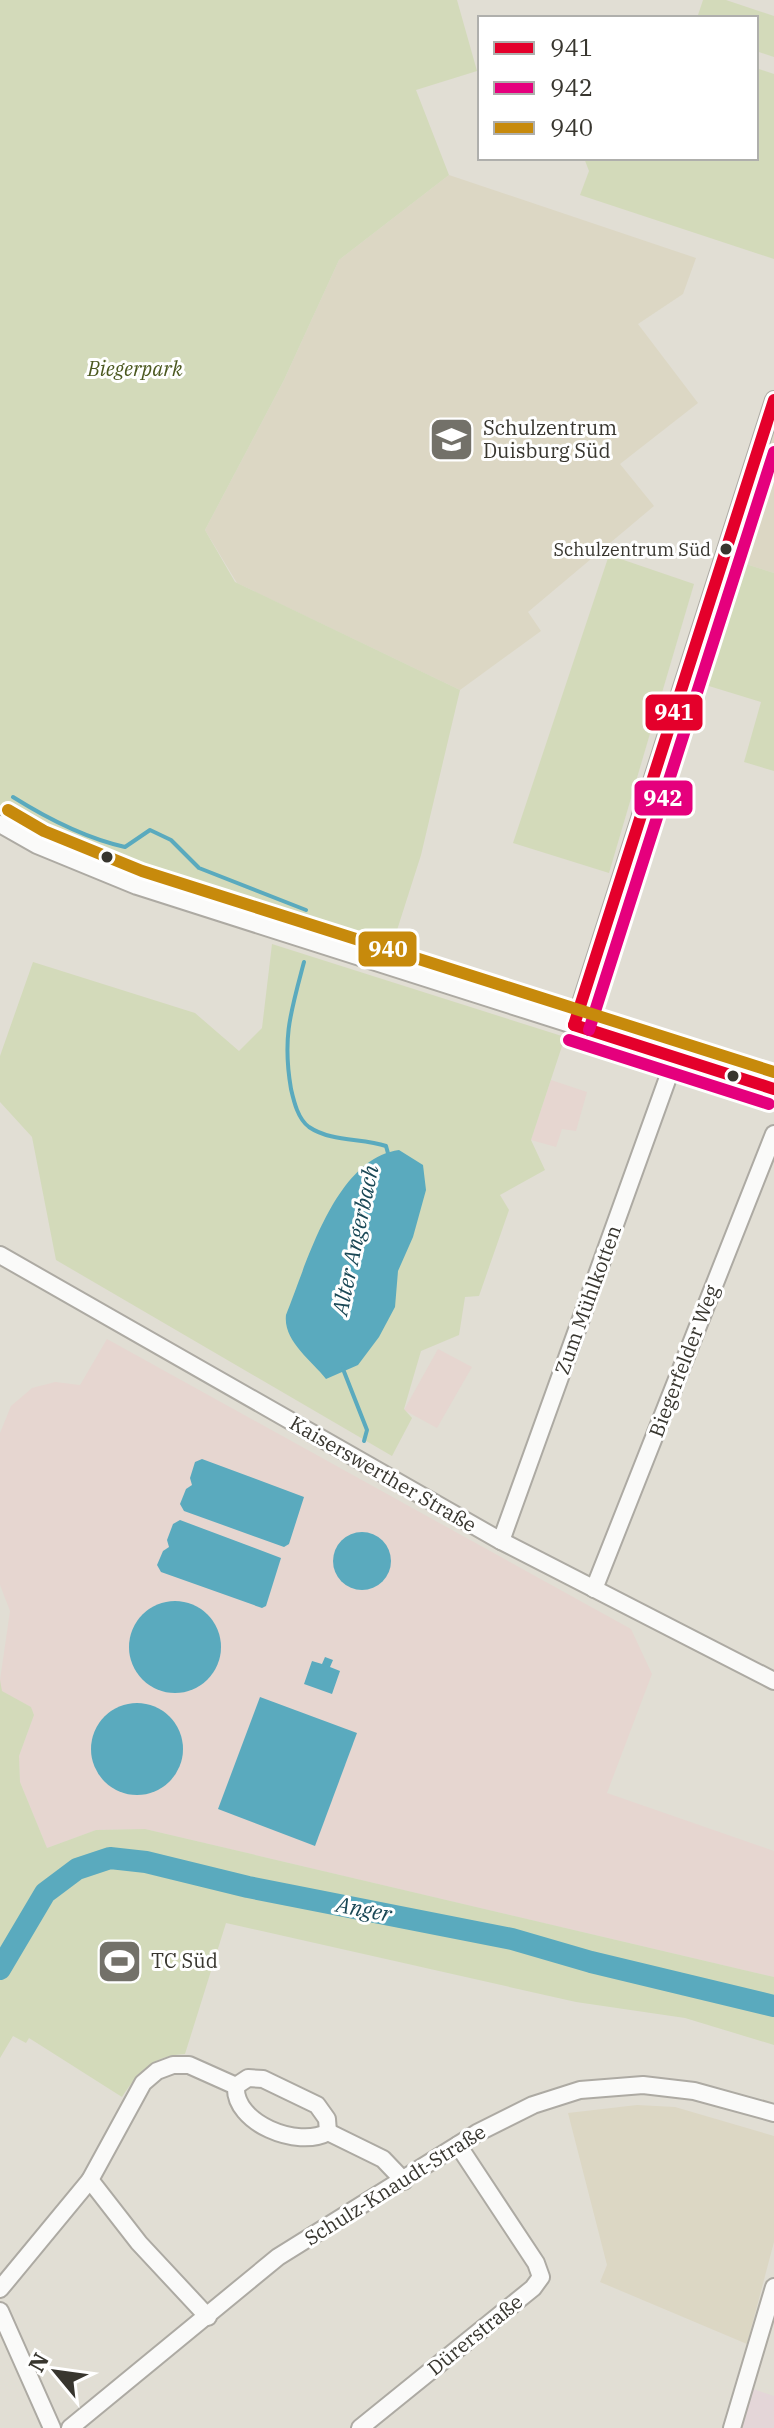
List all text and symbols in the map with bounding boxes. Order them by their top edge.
legend [478,16,758,160]
text: 941 [550,31,593,63]
text: 942 [550,71,593,103]
text: 940 [550,111,593,143]
park label: Biegerpark [87,355,183,382]
place label: Schulzentrum Duisburg Süd [483,414,617,464]
school or university icon: Schulzentrum Duisburg Süd [428,416,476,464]
place label: Schulzentrum Süd [553,538,711,561]
marker: Schulzentrum Süd [718,541,734,557]
line badge: 941 [644,693,704,732]
text: 941 [654,697,694,726]
line badge: 942 [633,779,694,817]
text: 942 [643,783,683,812]
unlabelled marker [99,849,115,865]
line badge: 940 [357,930,418,968]
text: 940 [368,934,408,963]
unlabelled marker [725,1068,741,1084]
water label: Alter Angerbach [324,1162,385,1320]
street label: Zum Mühlkotten [548,1221,627,1378]
street label: Biegerfelder Weg [642,1281,725,1441]
street label: Kaiserswerther Straße [285,1409,481,1538]
water label: Anger [332,1889,396,1928]
sports icon: TC Süd [96,1937,144,1985]
place label: TC Süd [151,1947,218,1974]
street label: Schulz-Knaudt-Straße [299,2118,490,2251]
street label: Dürerstraße [422,2288,528,2381]
north arrow [16,2332,96,2412]
text: N [21,2347,55,2377]

